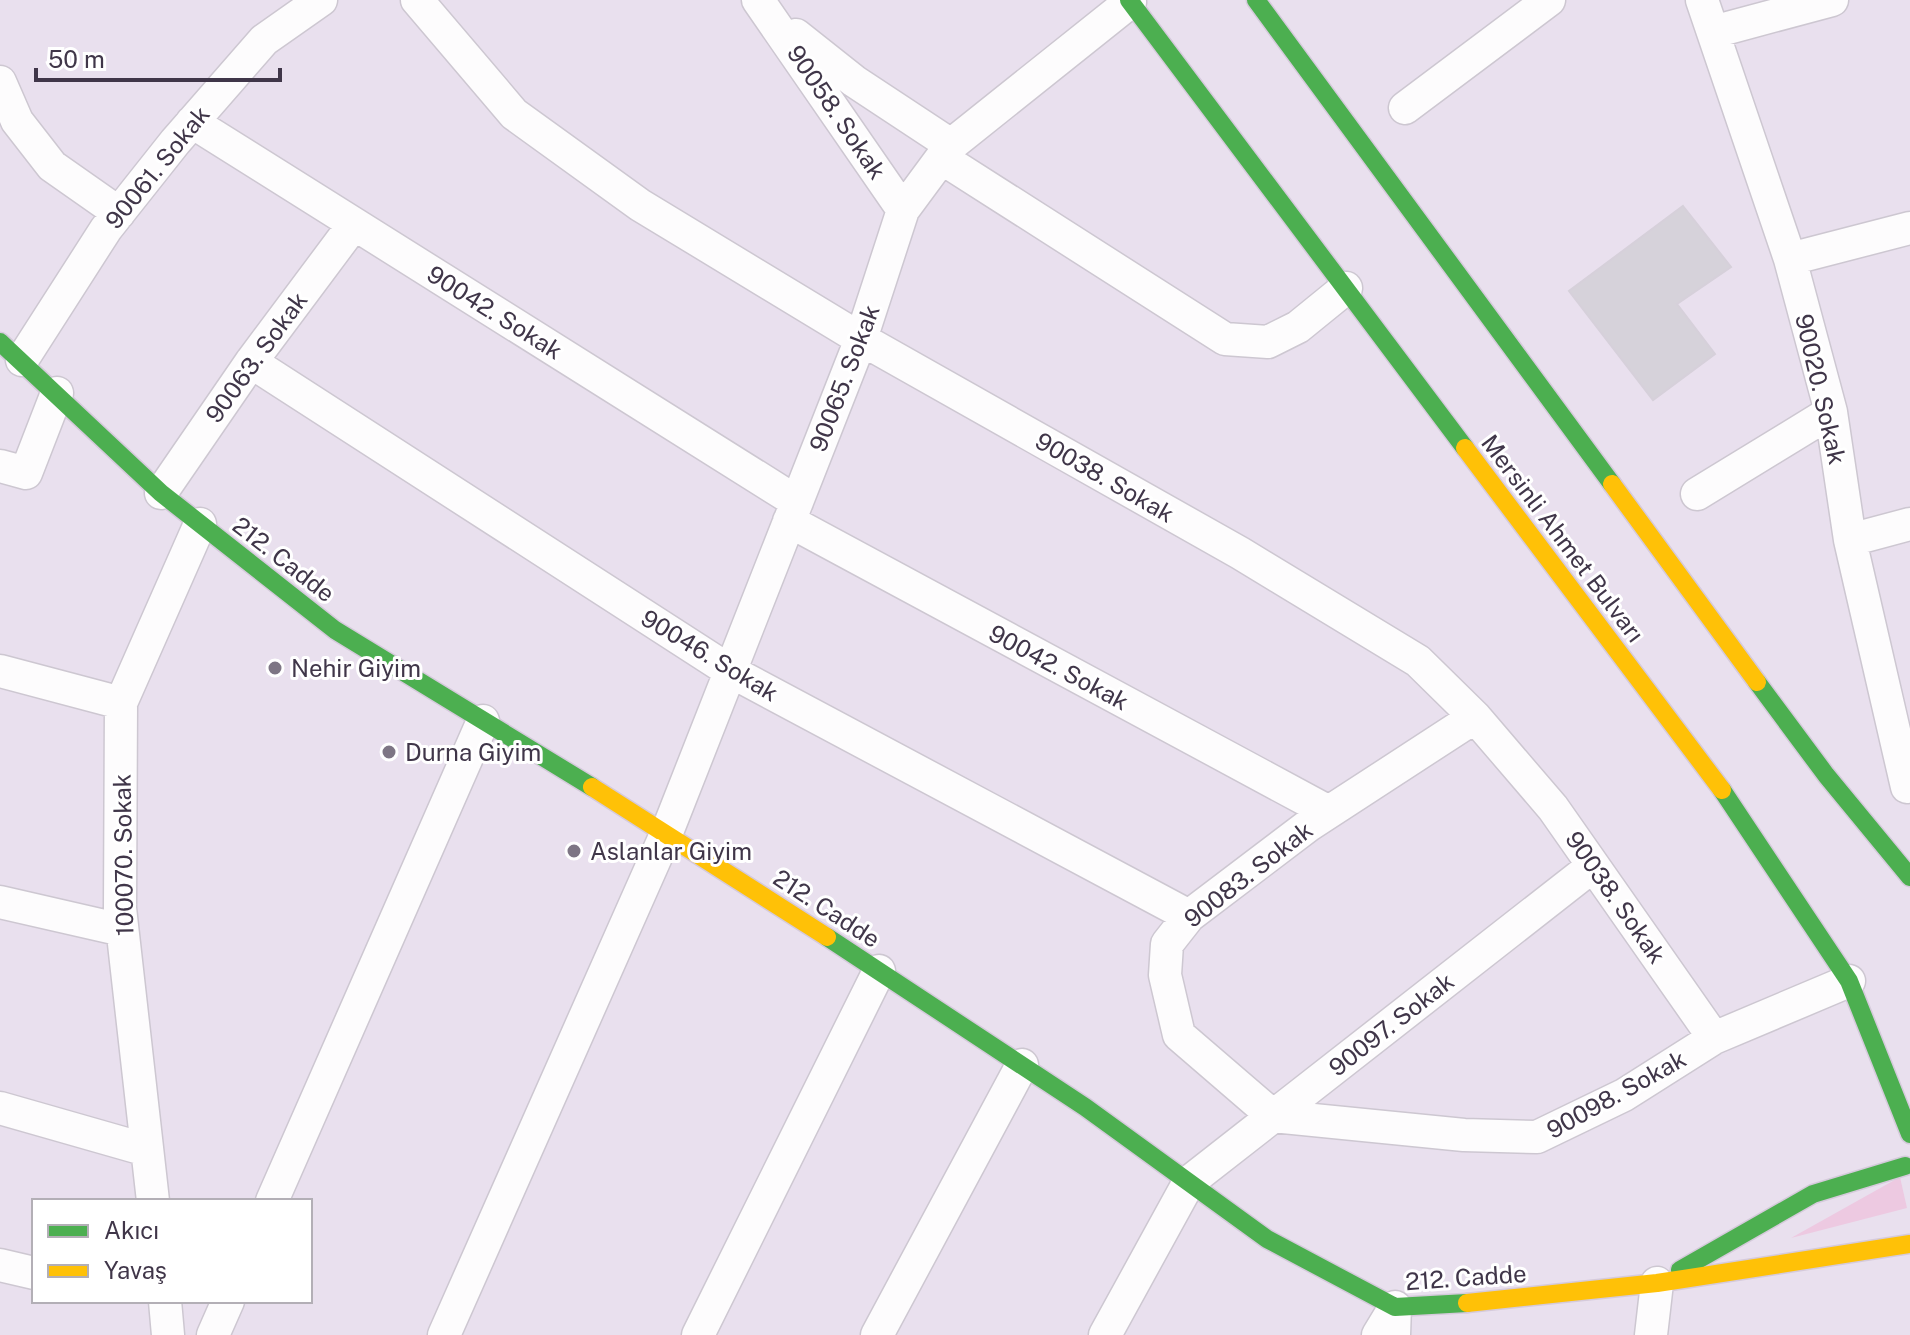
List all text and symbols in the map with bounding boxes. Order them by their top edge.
scale bar [36,32,280,82]
street label: 90058. Sokak [782,40,892,184]
text: 50 m [48,45,105,73]
street label: 90061. Sokak [99,100,215,234]
street label: 90042. Sokak [422,259,568,365]
street label: 90063. Sokak [199,286,313,428]
street label: 90065. Sokak [803,301,885,455]
street label: 90020. Sokak [1790,311,1852,467]
street label: 90038. Sokak [1031,426,1179,528]
street label: Mersinli Ahmet Bulvarı [1476,429,1650,647]
street label: 212. Cadde [228,511,340,607]
street label: 90046. Sokak [636,603,784,707]
street label: 90042. Sokak [984,618,1134,716]
place label: Nehir Giyim [291,654,421,682]
marker: Nehir Giyim [266,659,284,677]
place label: Durna Giyim [405,738,541,766]
marker: Durna Giyim [380,743,398,761]
street label: 100070. Sokak [108,774,138,936]
street label: 90083. Sokak [1178,815,1318,933]
street label: 90038. Sokak [1560,825,1672,969]
place label: Aslanlar Giyim [590,837,752,865]
marker: Aslanlar Giyim [565,842,583,860]
street label: 212. Cadde [769,863,885,953]
street label: 90097. Sokak [1323,967,1459,1081]
street label: 90098. Sokak [1541,1044,1691,1144]
legend [32,1199,312,1303]
text: Akıcı [104,1216,159,1244]
text: Yavaş [104,1256,167,1284]
street label: 212. Cadde [1405,1259,1527,1295]

